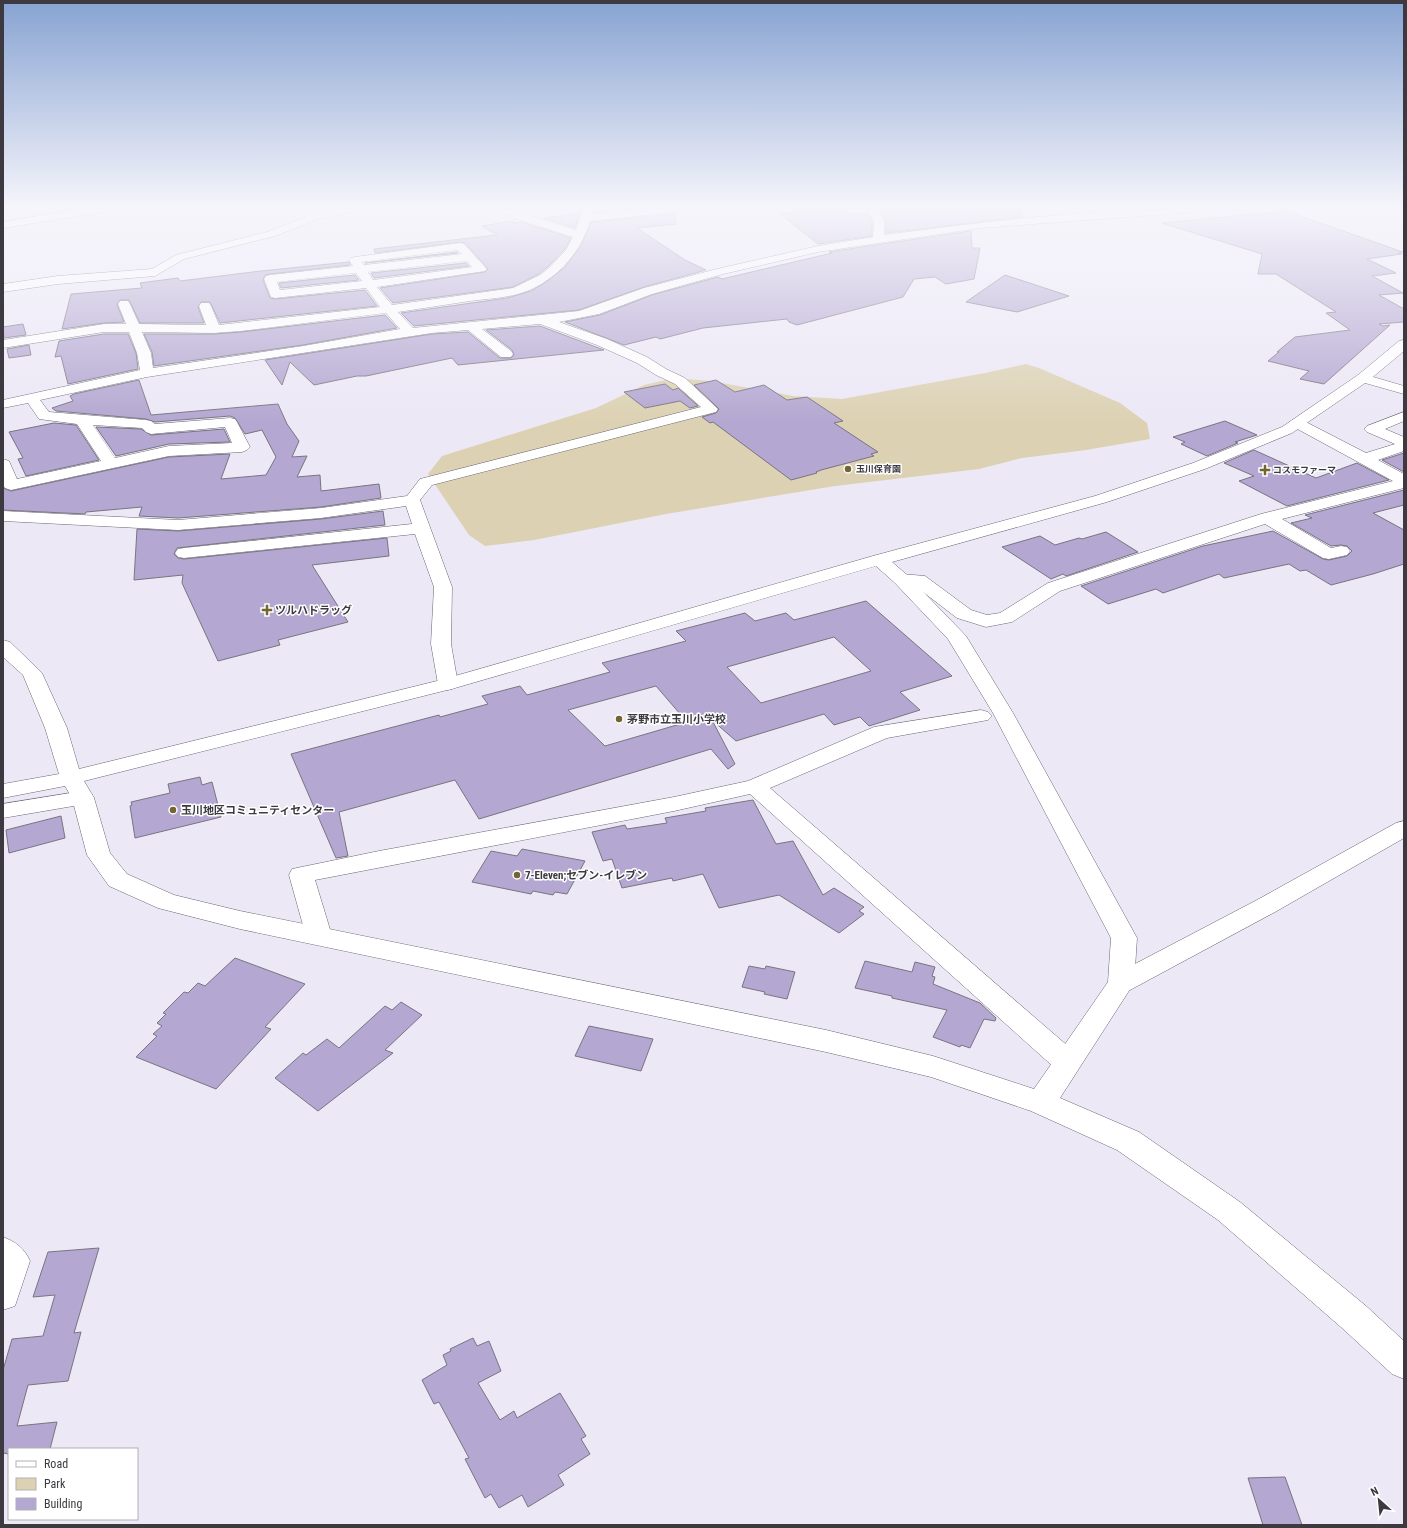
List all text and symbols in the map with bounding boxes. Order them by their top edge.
marker: 玉川保育園 [843,464,853,474]
place label: 玉川保育園 [856,464,901,474]
marker: コスモファーマ [1260,465,1270,475]
place label: コスモファーマ [1273,465,1336,475]
place label: ツルハドラッグ [275,604,352,617]
marker: ツルハドラッグ [262,605,272,615]
place label: 茅野市立玉川小学校 [627,713,726,726]
marker: 茅野市立玉川小学校 [614,714,624,724]
place label: 玉川地区コミュニティセンター [181,804,334,817]
marker: 玉川地区コミュニティセンター [168,805,178,815]
place label: 7-Eleven;セブン-イレブン [525,869,647,882]
marker: 7-Eleven;セブン-イレブン [512,870,522,880]
legend [8,1448,138,1520]
text: Road [44,1457,68,1471]
text: Park [44,1477,66,1491]
north arrow [1359,1480,1399,1520]
text: N [1369,1484,1381,1499]
text: Building [44,1497,82,1511]

